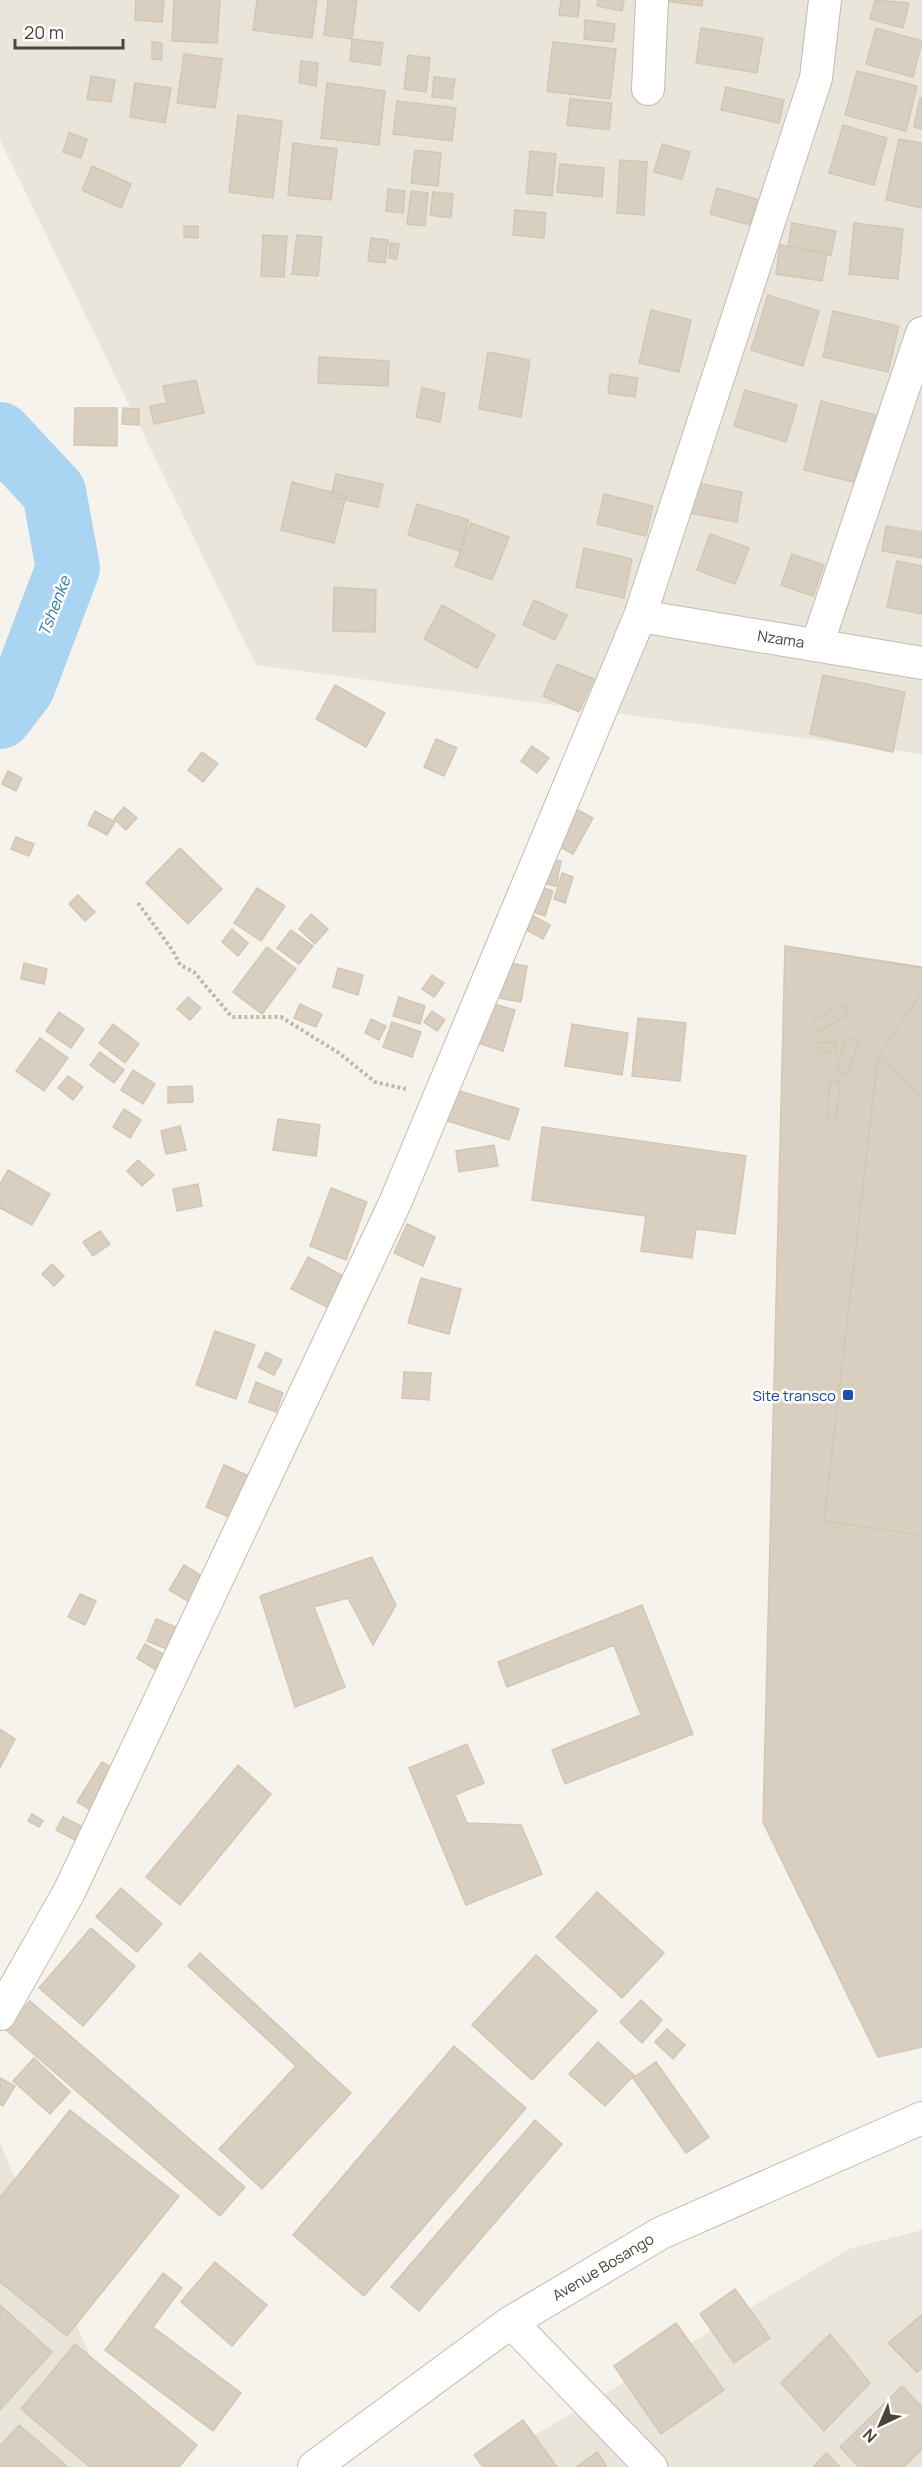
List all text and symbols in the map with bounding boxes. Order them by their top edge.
scale bar [15,12,123,50]
text: 20 m [24,20,64,44]
water label: Tshenke [33,571,76,639]
street label: Nzama [756,625,806,653]
place label: Site transco [753,1385,836,1406]
marker: Site transco [841,1388,855,1402]
street label: Avenue Bosango [548,2228,658,2306]
north arrow [850,2395,910,2455]
text: N [858,2424,881,2448]

